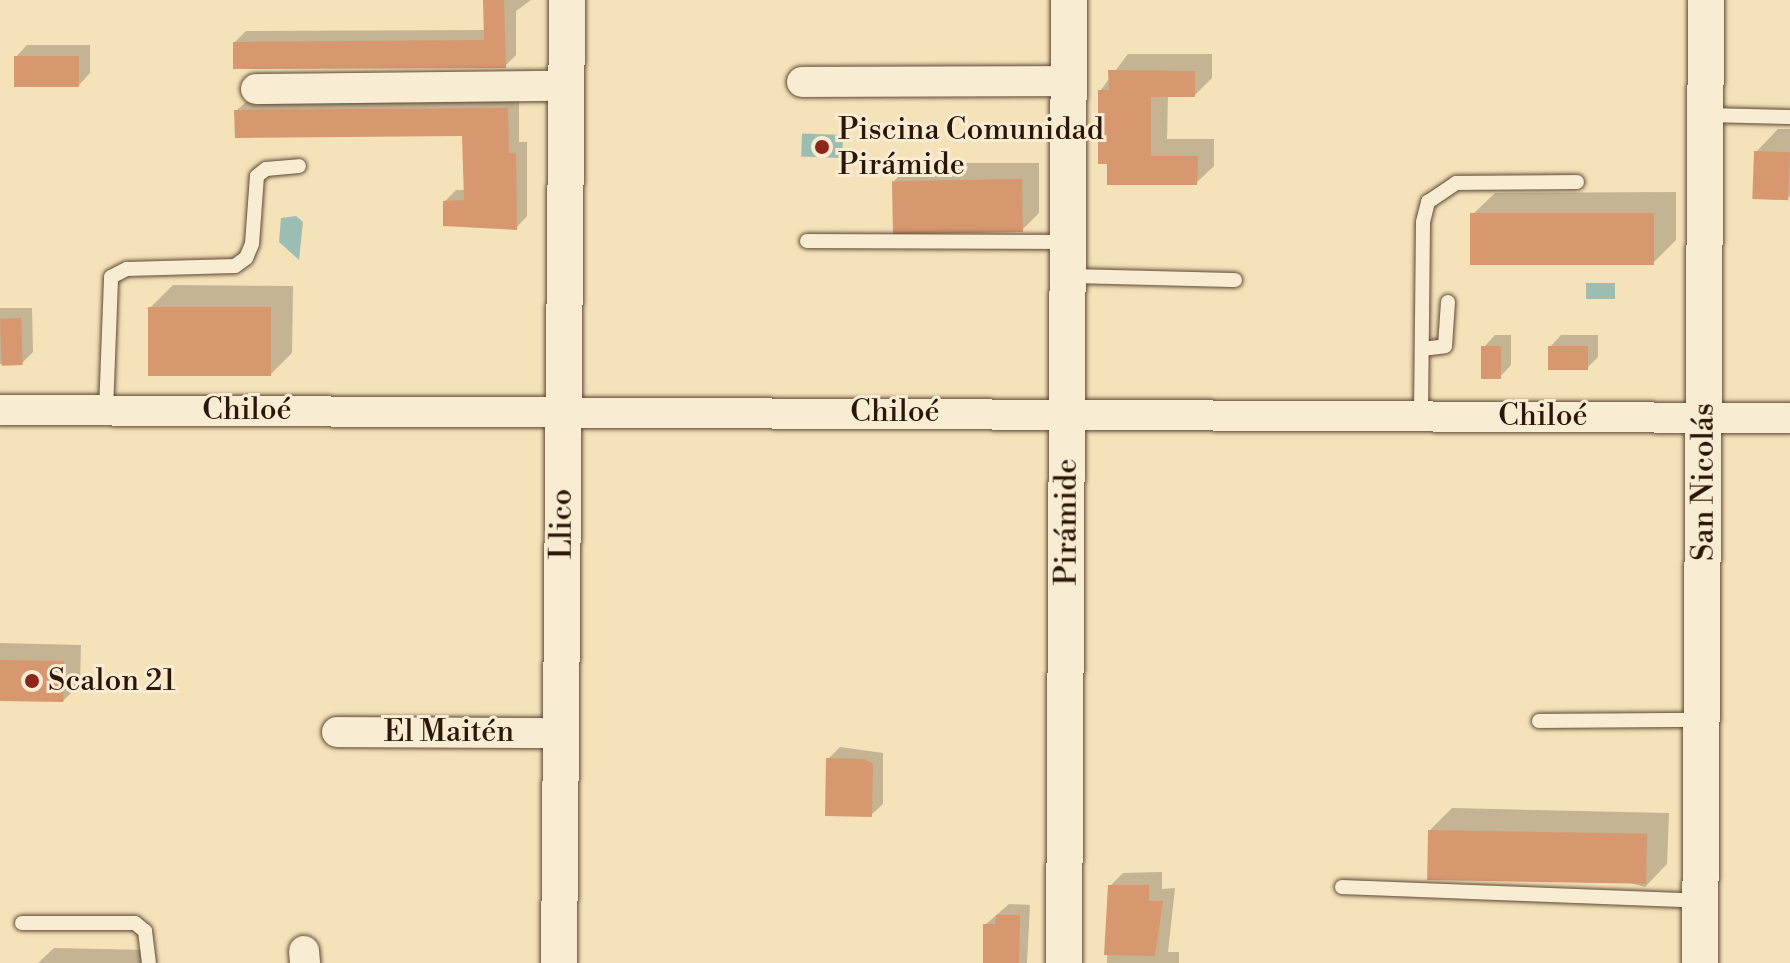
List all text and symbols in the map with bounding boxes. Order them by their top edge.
place label: Piscina Comunidad Pirámide [838,112,1104,182]
marker: Piscina Comunidad Pirámide [813,138,831,156]
street label: Chiloé [202,392,292,428]
street label: Chiloé [850,394,940,430]
street label: Chiloé [1498,398,1588,434]
street label: San Nicolás [1686,403,1722,561]
street label: Pirámide [1049,459,1085,585]
street label: Llico [544,489,580,559]
place label: Scalon 21 [48,663,176,699]
marker: Scalon 21 [23,672,41,690]
street label: El Maitén [384,714,514,750]

